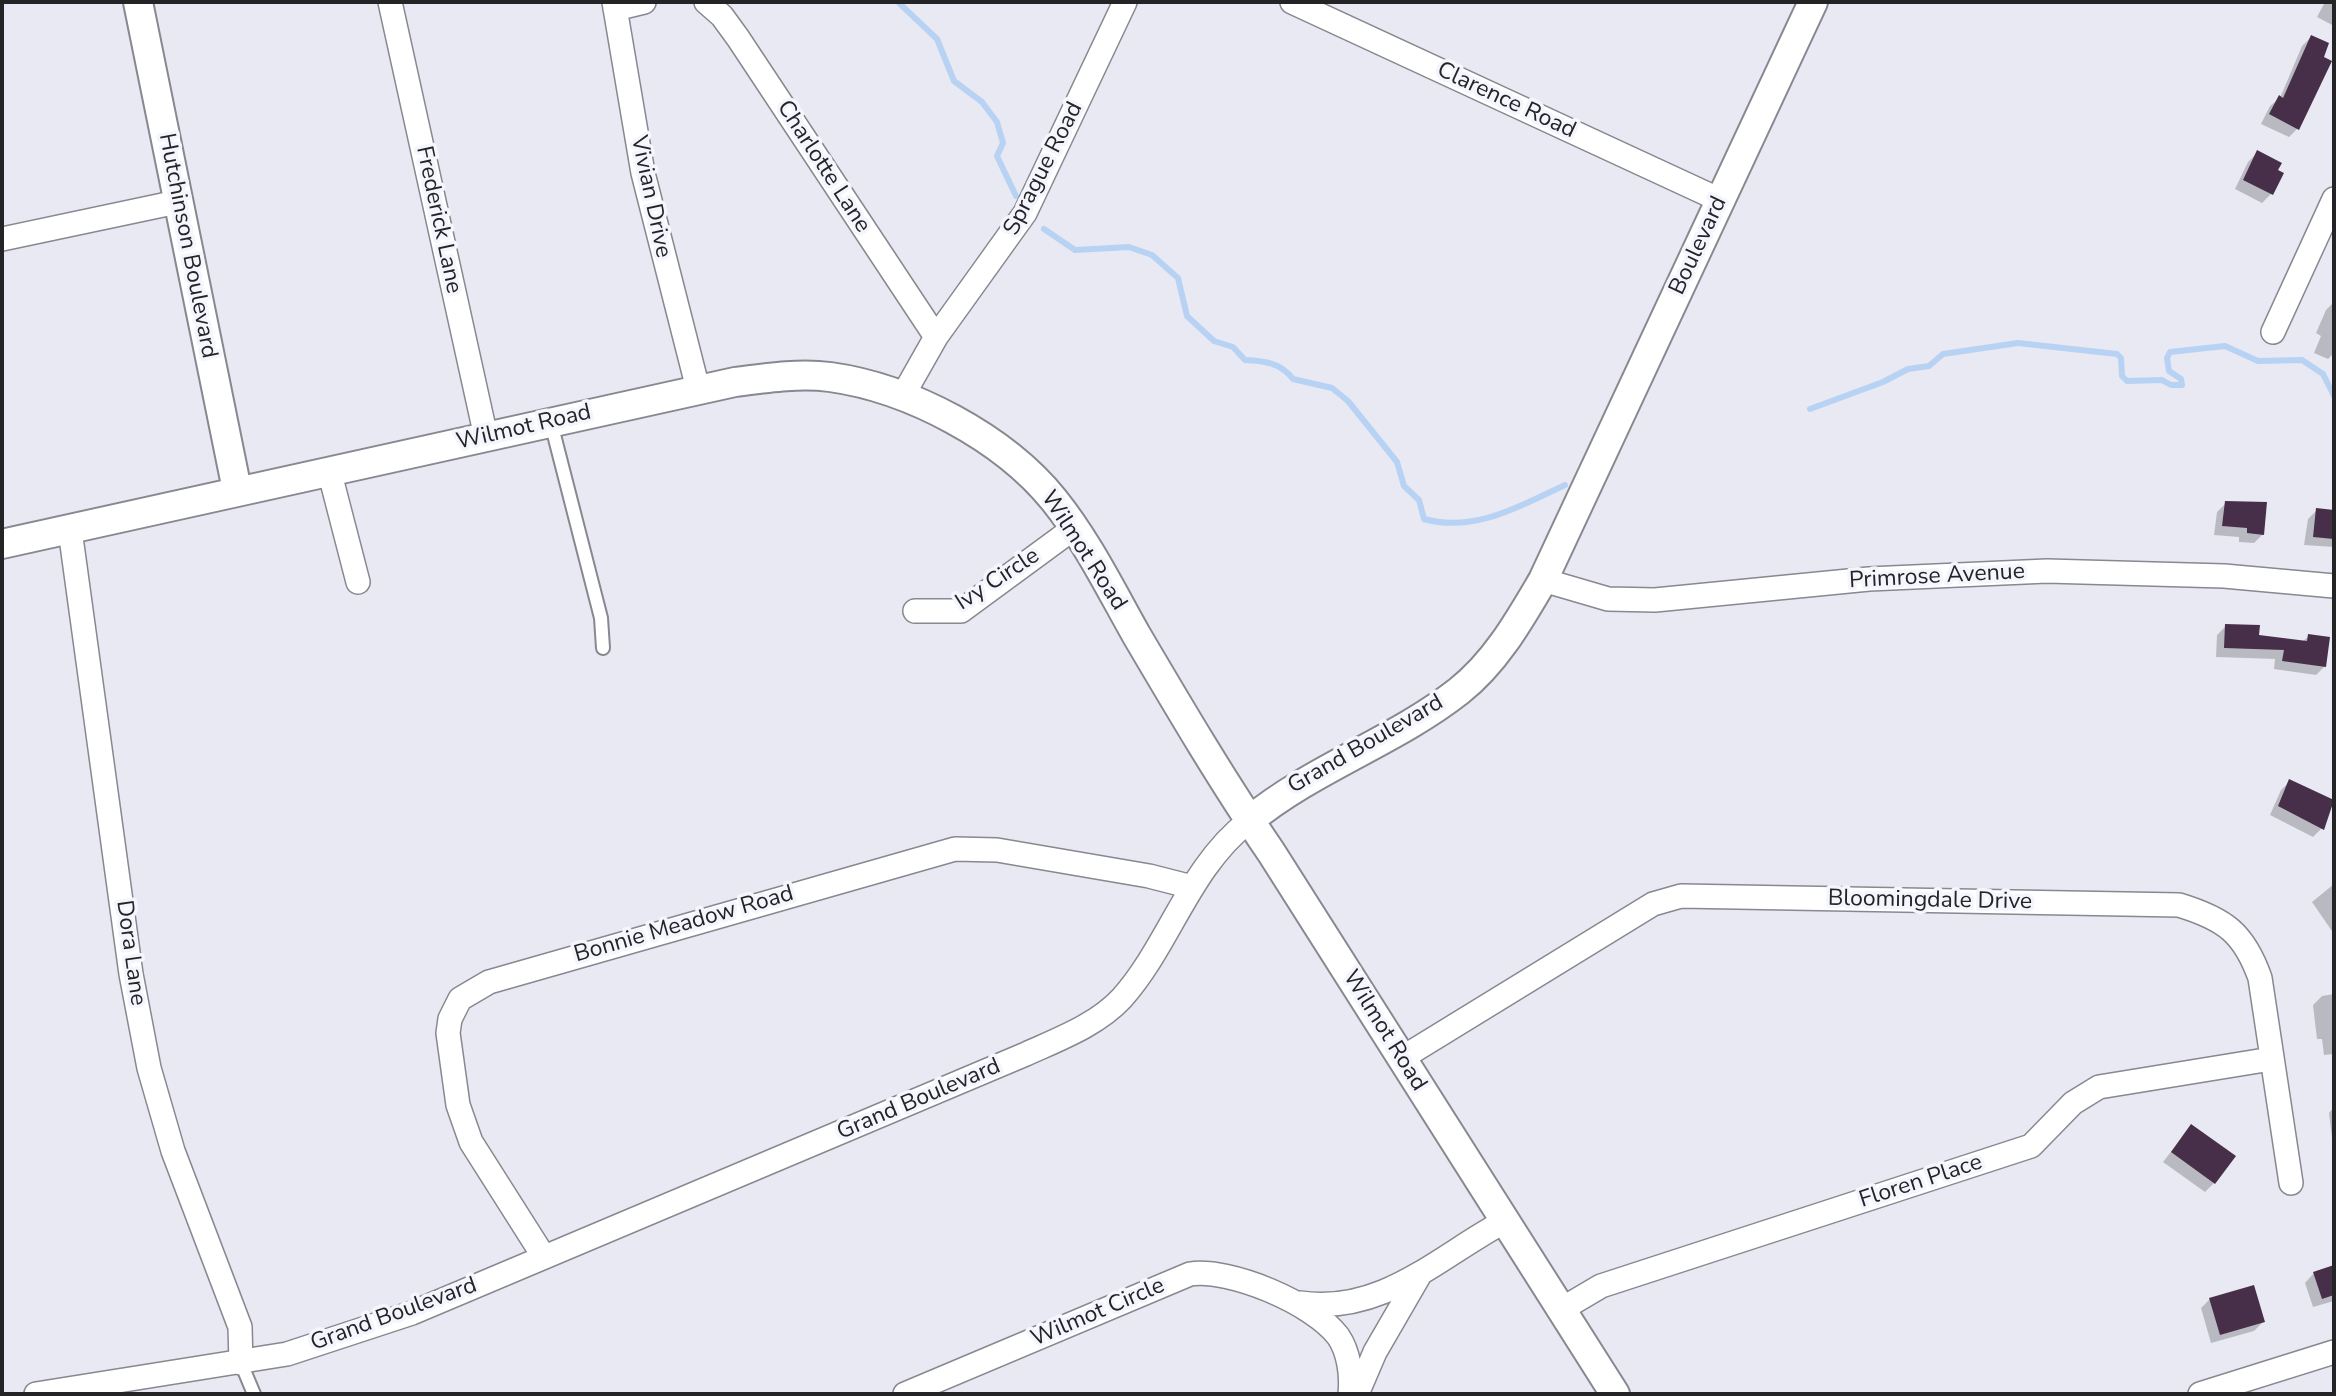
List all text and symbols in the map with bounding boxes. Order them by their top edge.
street label: Clarence Road [1432,57,1580,145]
street label: Charlotte Lane [770,96,876,238]
street label: Sprague Road [999,98,1089,240]
street label: Hutchinson Boulevard [152,131,222,361]
street label: Vivian Drive [624,133,676,261]
street label: Frederick Lane [409,144,467,296]
street label: Boulevard [1664,192,1734,300]
street label: Wilmot Road [454,399,594,457]
street label: Wilmot Road [1034,486,1132,616]
street label: Ivy Circle [951,543,1045,617]
street label: Primrose Avenue [1848,559,2026,595]
street label: Grand Boulevard [1283,689,1449,801]
street label: Bonnie Meadow Road [571,880,797,970]
street label: Bloomingdale Drive [1828,885,2032,917]
street label: Dora Lane [109,899,151,1007]
street label: Wilmot Road [1336,965,1432,1097]
street label: Grand Boulevard [833,1053,1005,1147]
street label: Floren Place [1856,1149,1986,1215]
street label: Grand Boulevard [307,1272,481,1358]
street label: Wilmot Circle [1027,1273,1169,1353]

